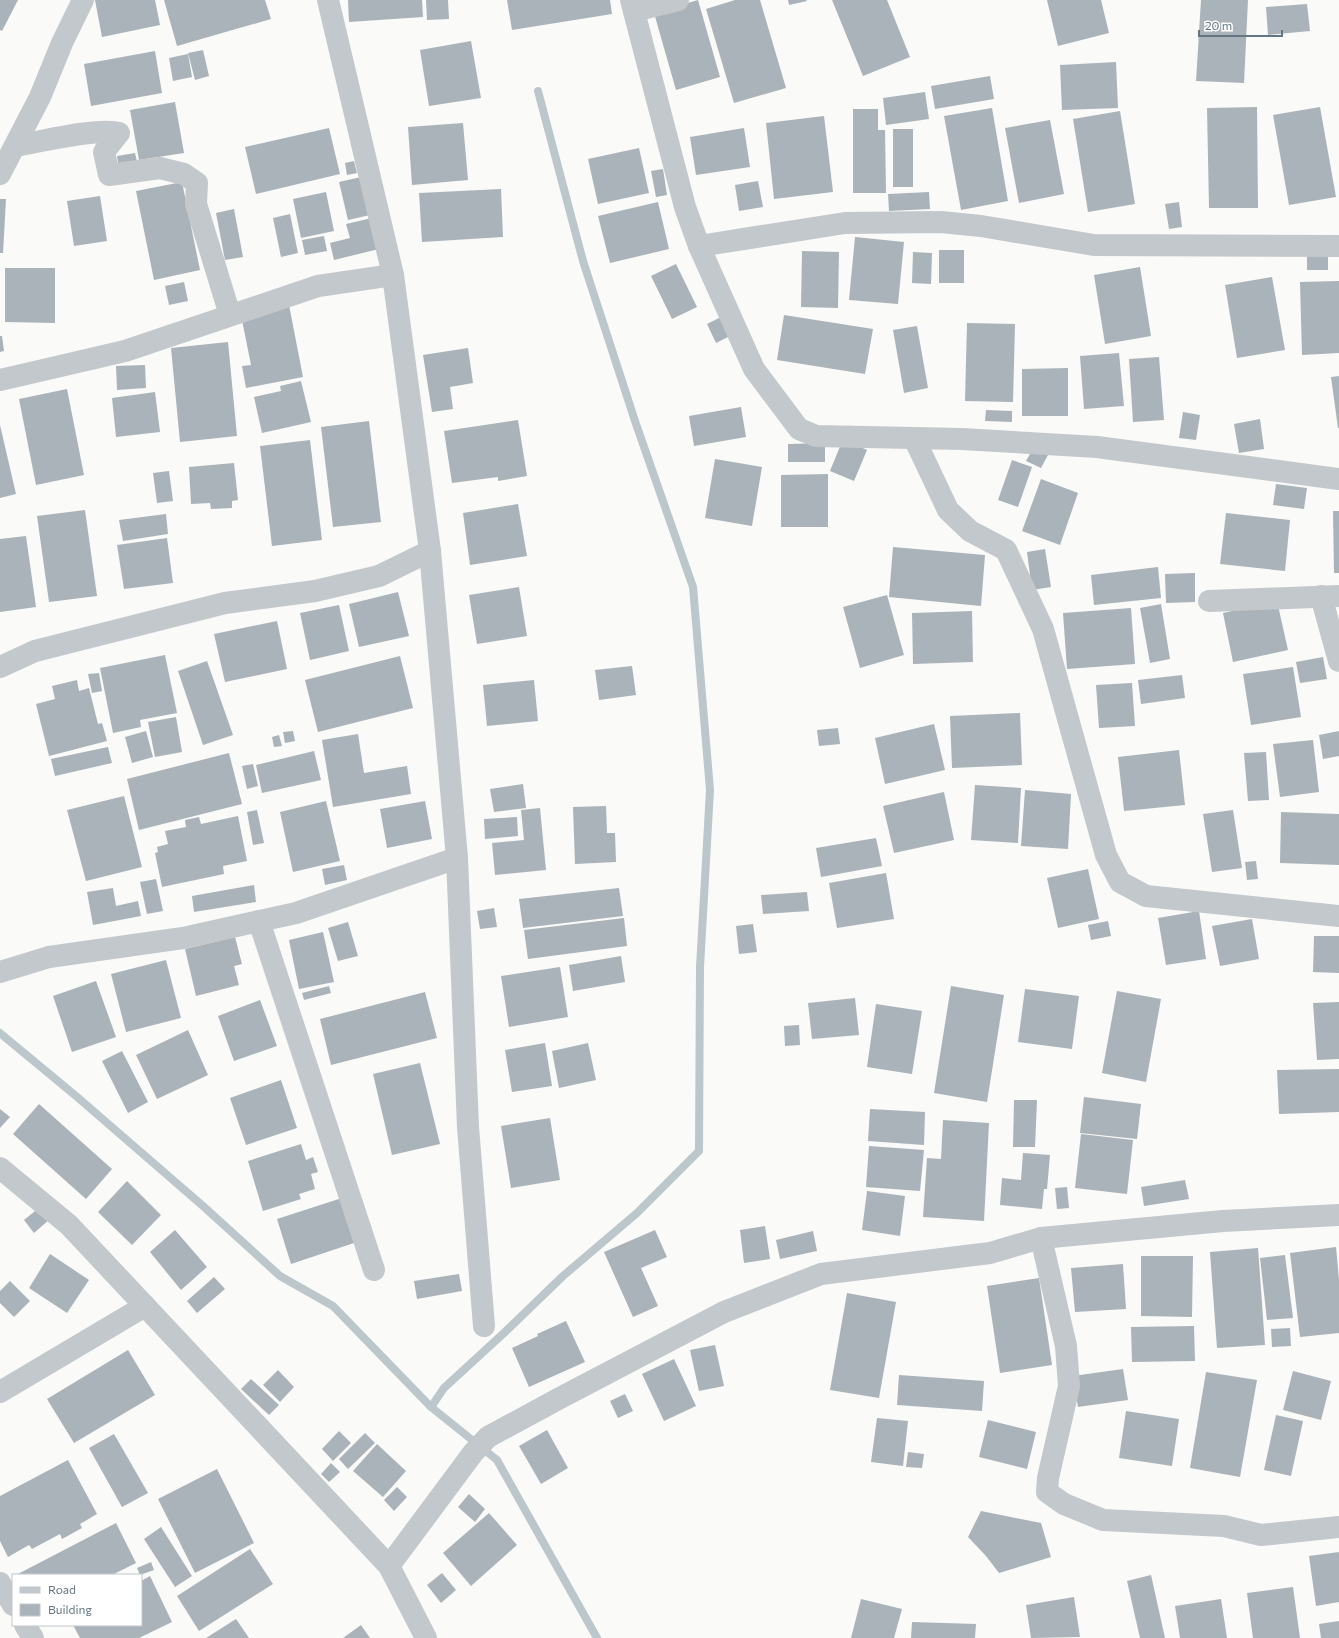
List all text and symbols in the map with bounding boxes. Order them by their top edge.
scale bar [1199,12,1282,38]
text: 20 m [1205,18,1232,32]
legend [12,1574,142,1626]
text: Road [48,1582,76,1596]
text: Building [48,1602,92,1616]

